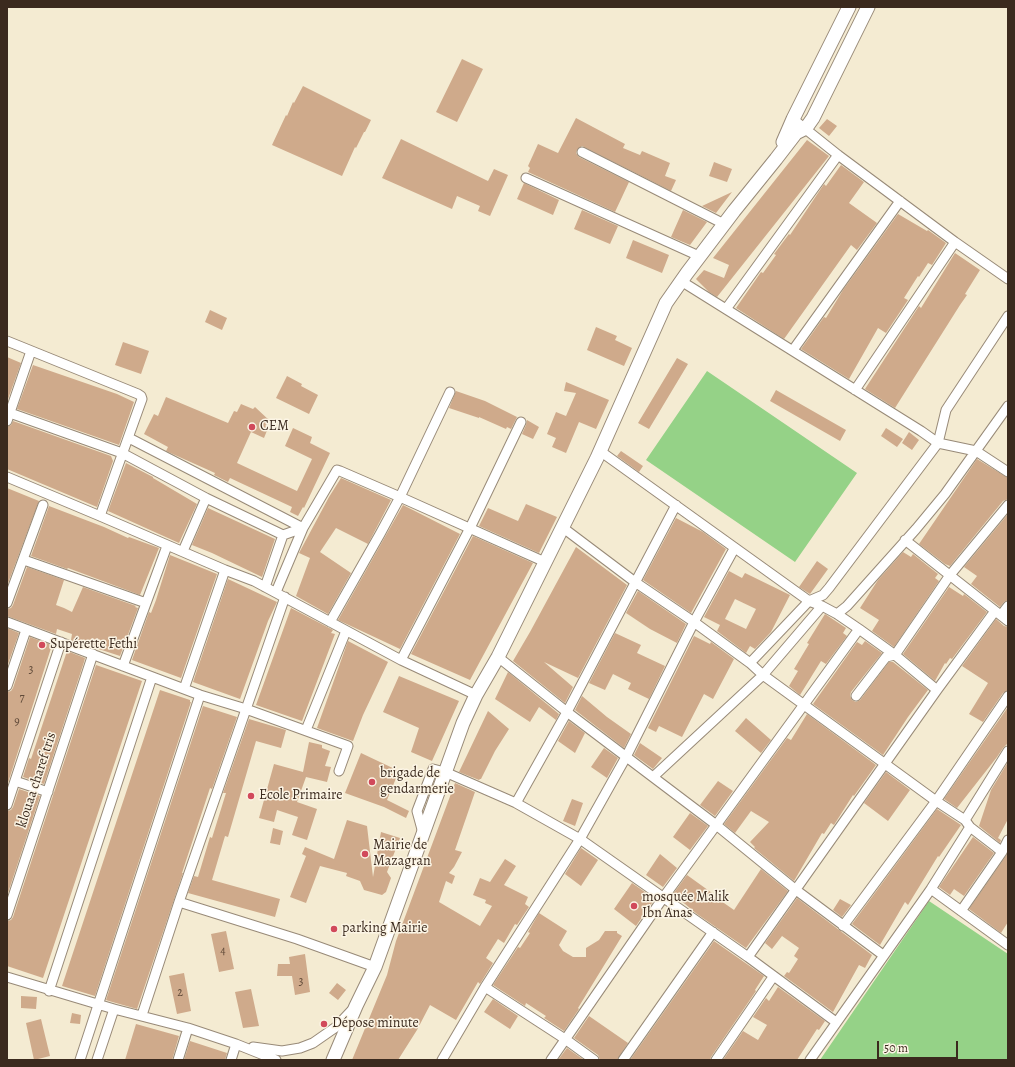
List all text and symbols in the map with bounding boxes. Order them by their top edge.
place label: CEM [260,419,289,435]
marker: CEM [247,422,257,432]
place label: Supérette Fethi [50,637,137,653]
marker: Supérette Fethi [37,640,47,650]
house number: 3 [29,663,33,677]
house number: 7 [19,691,25,705]
house number: 9 [14,715,20,729]
street label: klouaa charef tris [14,730,60,830]
place label: brigade de gendarmerie [380,766,454,798]
marker: brigade de gendarmerie [367,777,377,787]
place label: Ecole Primaire [259,788,343,804]
marker: Ecole Primaire [246,791,256,801]
place label: Mairie de Mazagran [373,838,431,870]
marker: Mairie de Mazagran [360,849,370,859]
place label: mosquée Malik Ibn Anas [642,890,729,922]
marker: mosquée Malik Ibn Anas [629,901,639,911]
place label: parking Mairie [342,921,427,937]
marker: parking Mairie [329,924,339,934]
house number: 4 [220,944,226,958]
house number: 3 [299,975,303,989]
house number: 2 [177,986,183,1000]
place label: Dépose minute [332,1016,419,1032]
marker: Dépose minute [319,1019,329,1029]
scale bar [879,1033,960,1059]
text: 50 m [884,1040,908,1056]

